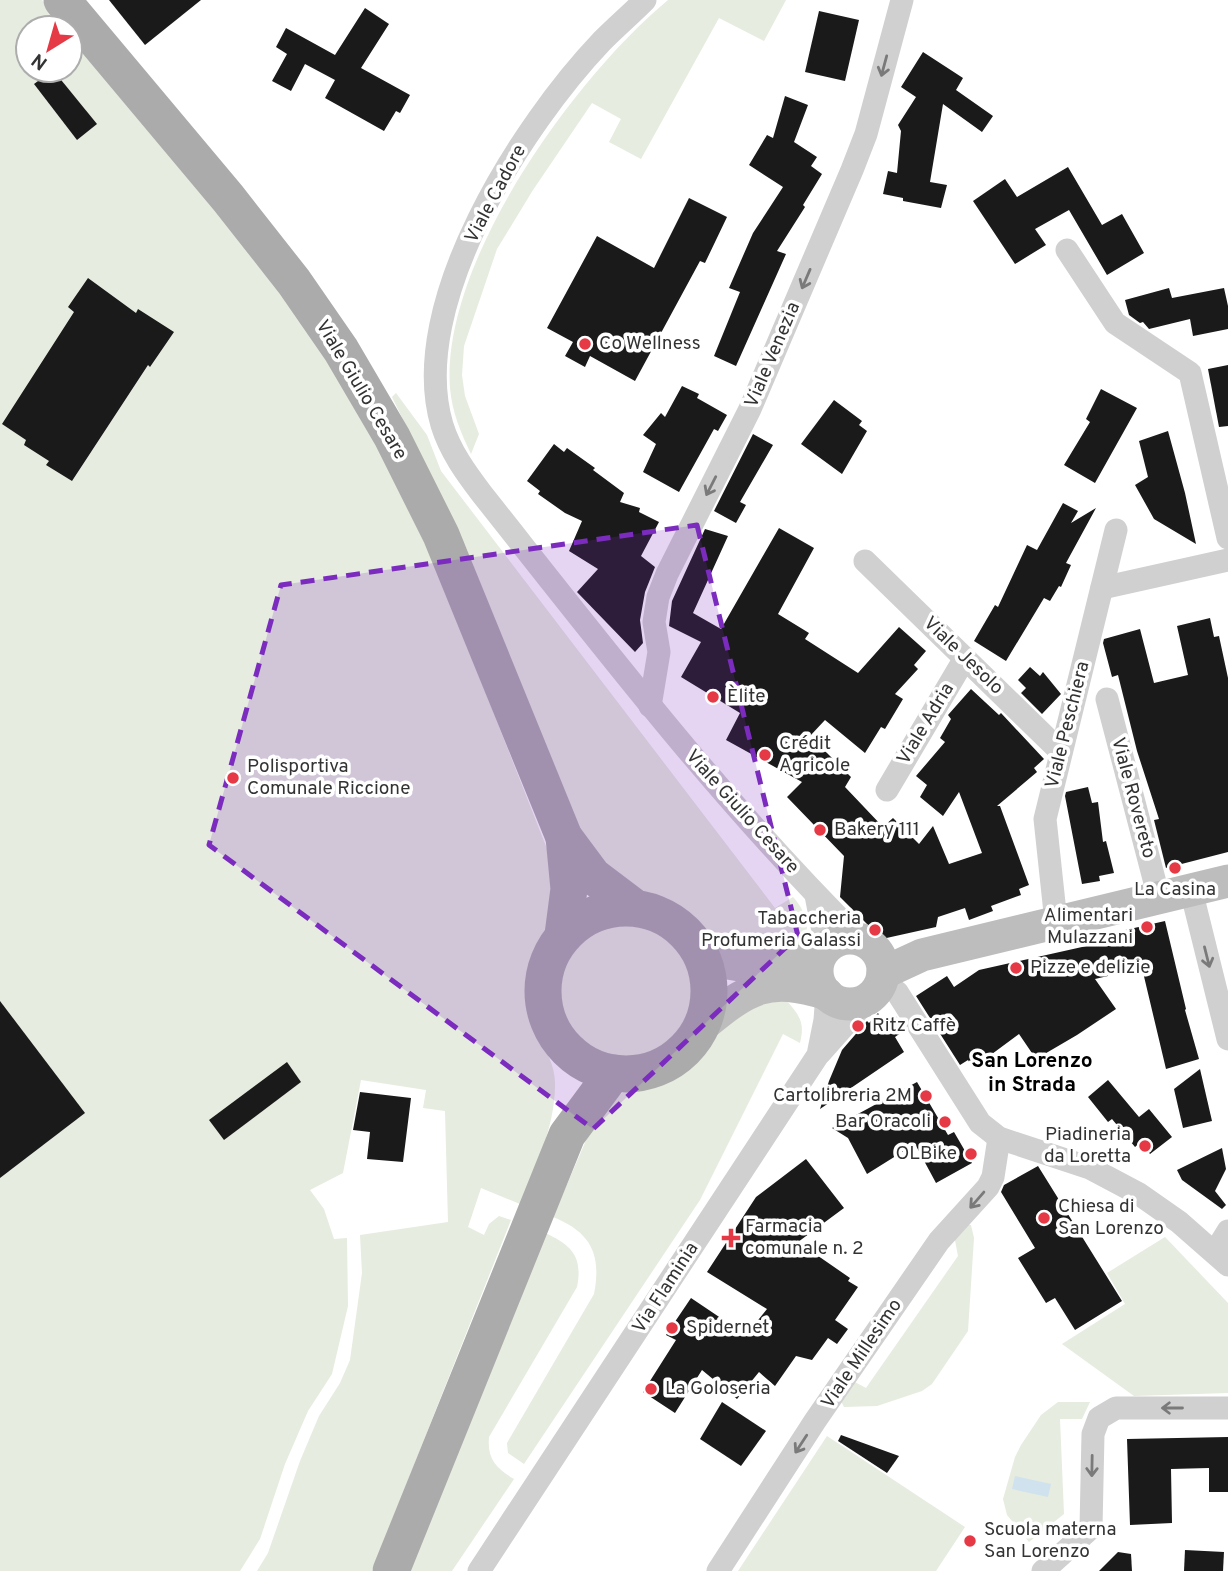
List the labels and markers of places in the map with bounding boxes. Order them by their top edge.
place label: Co Wellness [599,332,701,356]
marker: Co Wellness [577,336,593,352]
place label: Èlite [727,684,765,709]
marker: Èlite [705,689,721,705]
place label: Crédit Agricole [779,732,850,778]
marker: Crédit Agricole [757,747,773,763]
place label: Polisportiva Comunale Riccione [247,755,410,801]
marker: Polisportiva Comunale Riccione [225,770,241,786]
place label: Bakery 111 [834,818,920,842]
marker: Bakery 111 [812,822,828,838]
marker: La Casina [1167,860,1183,876]
place label: La Casina [1134,878,1216,902]
place label: Alimentari Mulazzani [1044,904,1133,950]
place label: Tabaccheria Profumeria Galassi [701,907,861,953]
marker: Alimentari Mulazzani [1139,919,1155,935]
marker: Tabaccheria Profumeria Galassi [867,922,883,938]
place label: Pizze e delizie [1030,956,1151,980]
marker: Pizze e delizie [1008,960,1024,976]
place label: Ritz Caffè [872,1014,956,1038]
marker: Ritz Caffè [850,1018,866,1034]
place label: Cartolibreria 2M [773,1084,912,1108]
marker: Cartolibreria 2M [918,1088,934,1104]
place label: Bar Oracoli [835,1110,931,1134]
marker: Bar Oracoli [937,1114,953,1130]
place label: Piadineria da Loretta [1044,1123,1131,1169]
marker: Piadineria da Loretta [1137,1138,1153,1154]
place label: OLBike [896,1142,957,1166]
marker: OLBike [963,1146,979,1162]
place label: Chiesa di San Lorenzo [1058,1195,1164,1241]
marker: Chiesa di San Lorenzo [1036,1210,1052,1226]
place label: Farmacia comunale n. 2 [745,1215,864,1261]
marker: Farmacia comunale n. 2 [723,1230,739,1246]
place label: Spidernet [686,1316,770,1340]
marker: Spidernet [664,1320,680,1336]
place label: La Goloseria [665,1377,770,1401]
marker: La Goloseria [643,1381,659,1397]
place label: Scuola materna San Lorenzo [984,1518,1116,1564]
marker: Scuola materna San Lorenzo [962,1533,978,1549]

